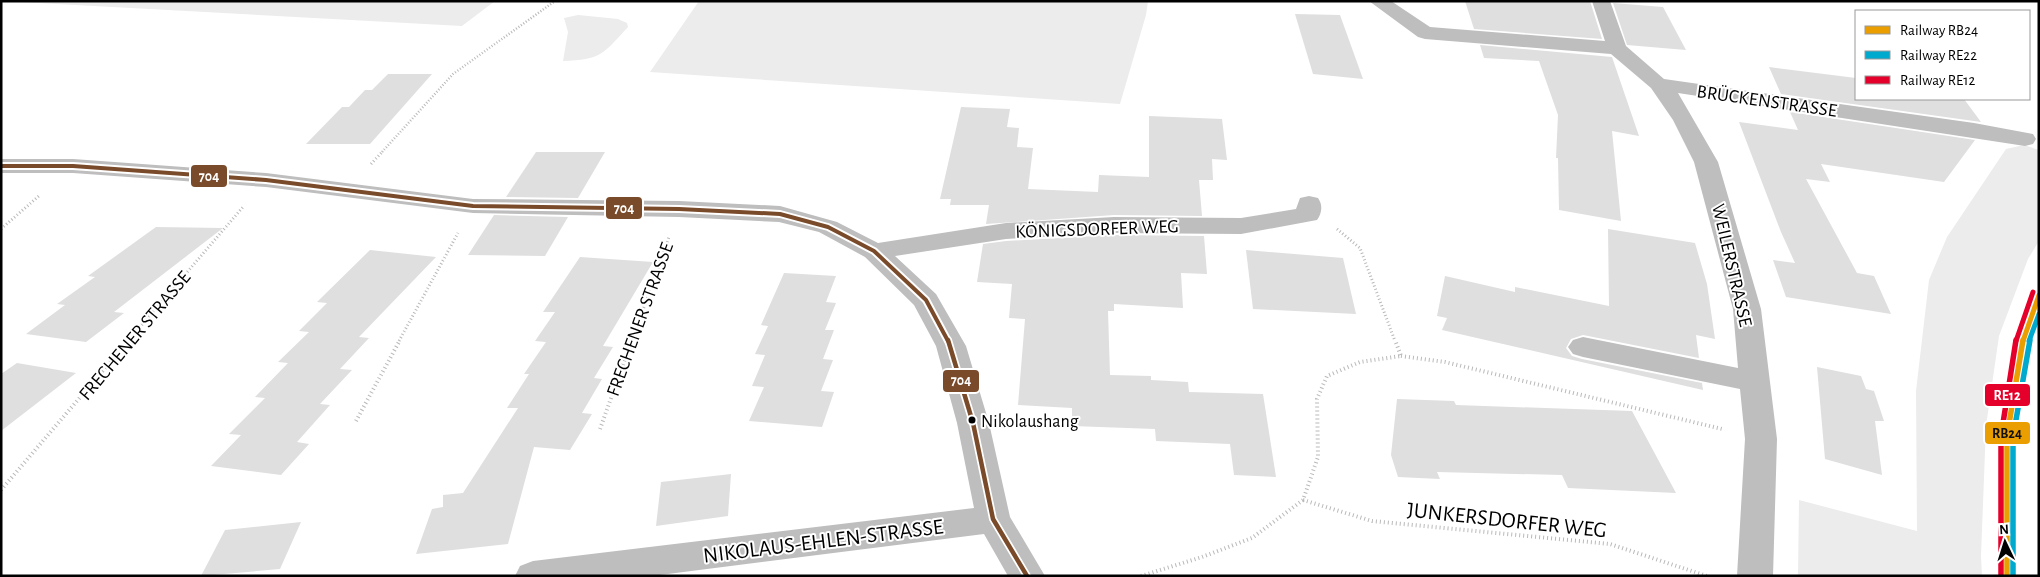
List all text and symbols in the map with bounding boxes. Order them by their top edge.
legend [1855,10,2030,100]
text: Railway RB24 [1900,23,1978,38]
text: Railway RE22 [1900,48,1977,63]
text: Railway RE12 [1900,73,1975,88]
street label: BRÜCKENSTRASSE [1696,81,1838,121]
line badge: 704 [190,164,228,188]
text: 704 [199,170,219,184]
line badge: 704 [605,196,643,220]
text: 704 [614,202,634,216]
street label: WEILERSTRASSE [1708,202,1755,329]
street label: KÖNIGSDORFER WEG [1015,216,1179,242]
street label: FRECHENER STRASSE [604,240,677,399]
street label: FRECHENER STRASSE [76,268,195,404]
line badge: 704 [942,369,980,393]
text: 704 [951,374,971,388]
line badge: RE12 [1984,383,2031,407]
text: RE12 [1993,389,2021,403]
place label: Nikolaushang [981,413,1079,431]
marker: Nikolaushang [967,415,977,425]
line badge: RB24 [1984,421,2031,445]
text: RB24 [1992,427,2022,441]
street label: JUNKERSDORFER WEG [1406,499,1608,541]
street label: NIKOLAUS-EHLEN-STRASSE [702,515,945,567]
north arrow [1980,517,2030,567]
text: N [1999,523,2010,537]

